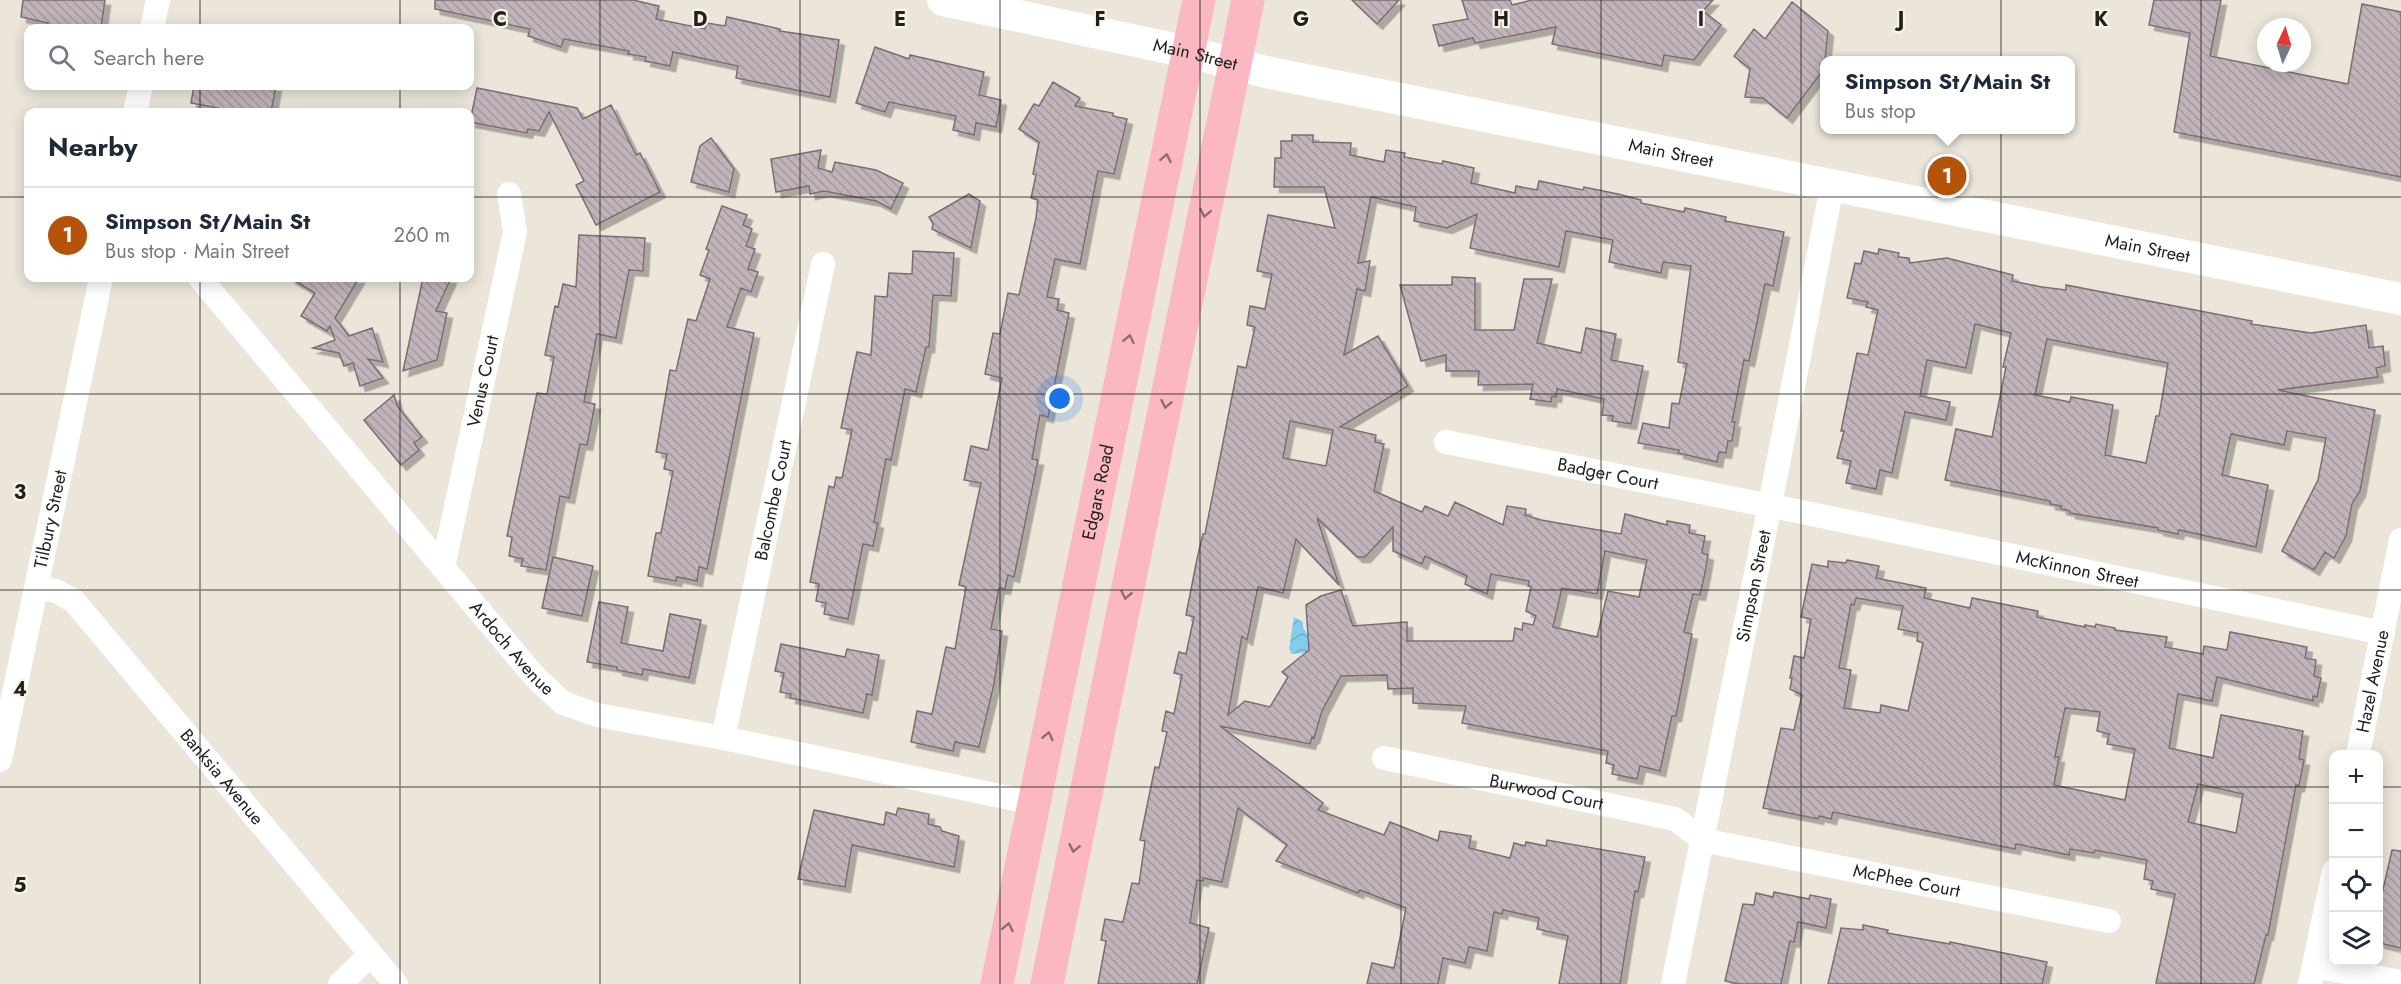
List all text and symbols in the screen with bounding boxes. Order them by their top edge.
text: C [493,5,507,34]
text: D [693,5,707,34]
text: E [894,5,906,34]
text: F [1094,5,1106,34]
text: G [1293,5,1309,34]
text: H [1493,5,1509,34]
text: I [1698,5,1704,34]
text: J [1894,5,1904,34]
text: K [2094,5,2108,34]
north arrow [2257,18,2311,72]
search box [24,24,474,90]
street label: Main Street [1151,32,1241,77]
icon: search [45,41,78,74]
text: Search here [93,41,204,73]
popup [1820,56,2075,134]
text: Simpson St/Main St [1845,65,2050,97]
text: Bus stop [1845,97,1916,126]
text: Nearby [48,128,137,166]
street label: Main Street [1626,132,1716,174]
one-way arrow [1159,153,1172,163]
pin: 1 [1928,154,1966,198]
text: Simpson St/Main St [105,205,310,237]
one-way arrow [1199,207,1212,217]
text: 1 [62,221,73,250]
text: 260 m [394,221,450,250]
street label: Main Street [2103,227,2193,270]
text: Bus stop · Main Street [105,237,289,266]
street label: Venus Court [460,332,506,430]
one-way arrow [1122,334,1135,344]
your location [1045,384,1074,413]
one-way arrow [1160,398,1173,408]
street label: Balcombe Court [748,437,799,563]
street label: Edgars Road [1075,442,1120,542]
street label: Badger Court [1555,451,1661,497]
street label: Tilbury Street [27,467,74,571]
text: 3 [14,478,26,507]
street label: Simpson Street [1730,527,1778,644]
street label: McKinnon Street [2014,544,2142,595]
one-way arrow [1121,589,1134,599]
street label: Ardoch Avenue [463,595,560,701]
street label: Hazel Avenue [2350,628,2396,735]
text: 4 [13,675,27,704]
street label: Banksia Avenue [174,723,270,831]
one-way arrow [1040,731,1053,741]
map controls [2329,750,2383,966]
button: + [2329,750,2383,804]
street label: Burwood Court [1487,767,1606,817]
button: − [2329,804,2383,858]
one-way arrow [1068,843,1081,853]
street label: McPhee Court [1851,857,1963,904]
button: locate [2329,858,2383,912]
text: 5 [14,871,27,900]
button: layers [2329,912,2383,966]
one-way arrow [1001,922,1014,932]

